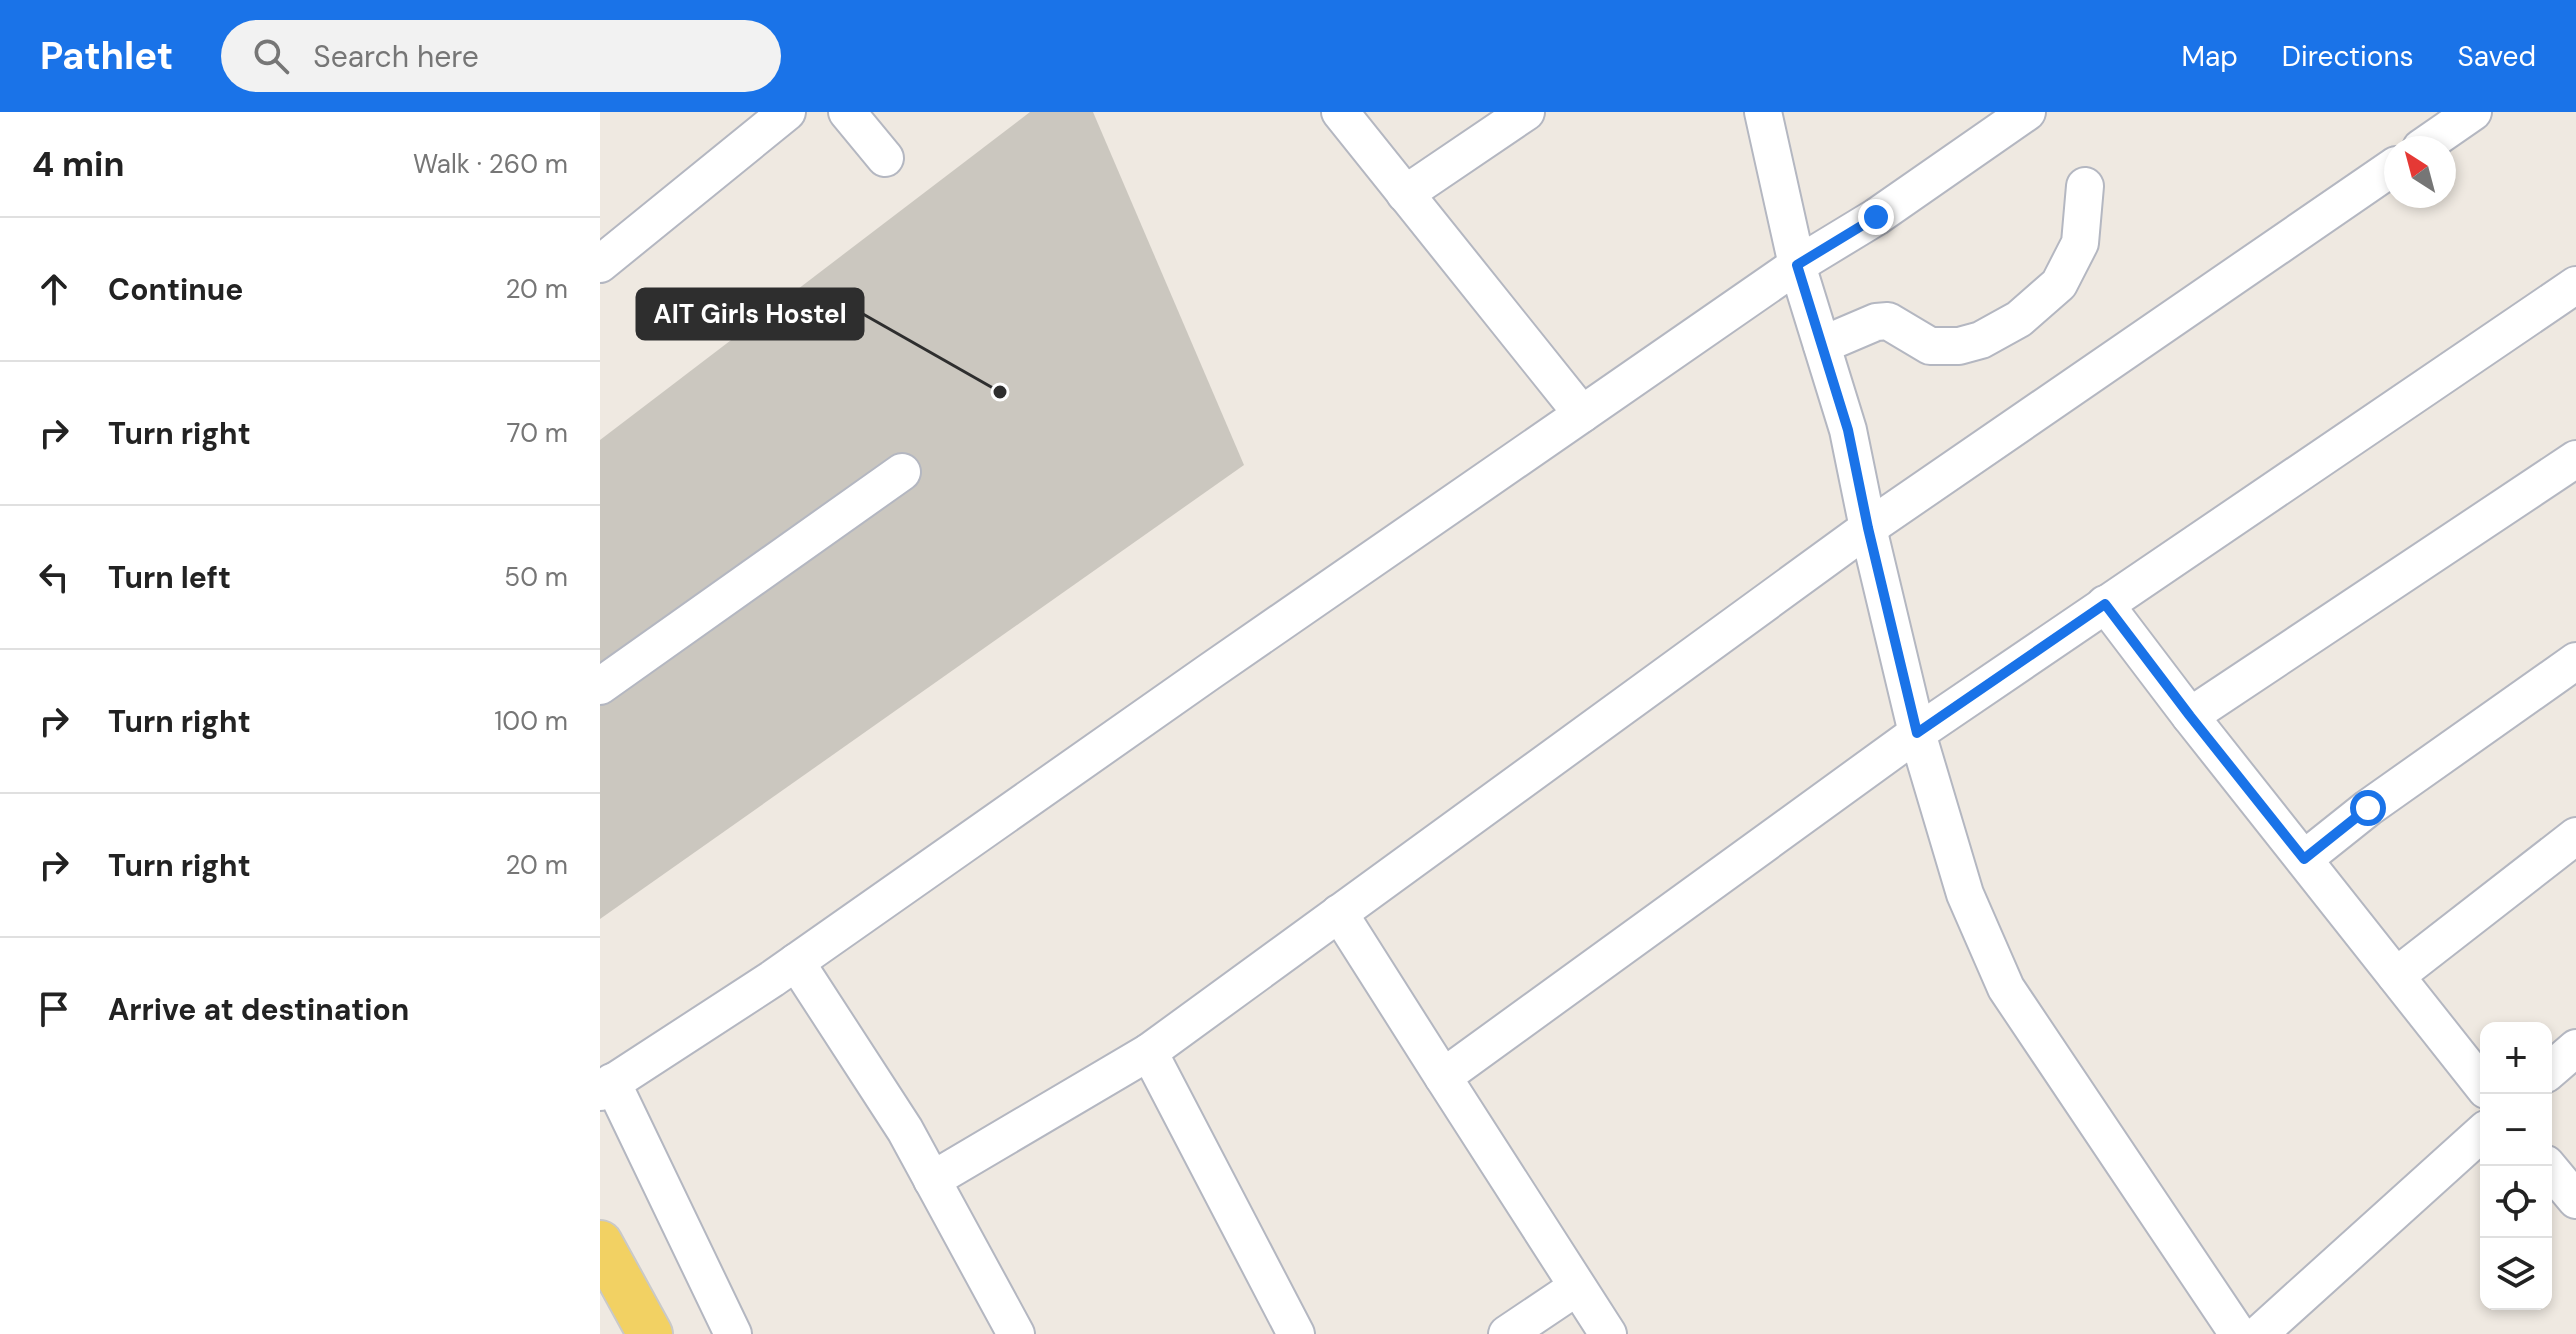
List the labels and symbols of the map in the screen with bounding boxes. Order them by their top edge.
north arrow [2384,136,2456,208]
route end [1858,199,1894,235]
callout: AIT Girls Hostel [637,289,863,339]
text: AIT Girls Hostel [653,297,847,331]
route start [2350,790,2386,826]

